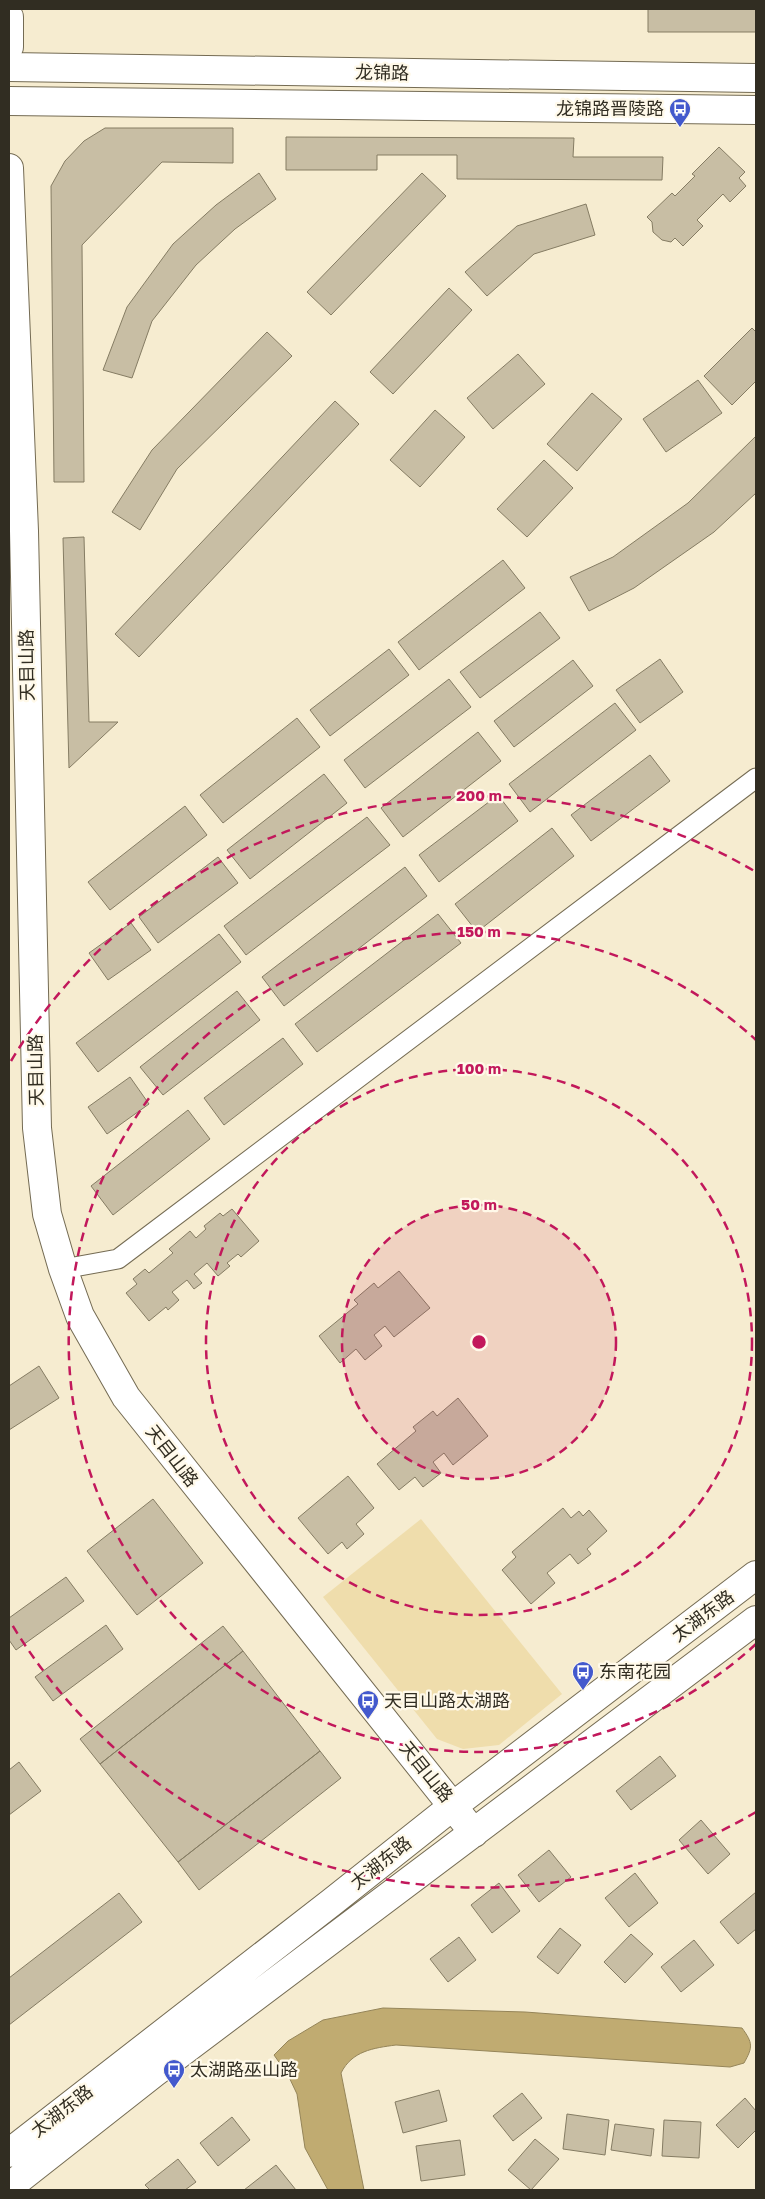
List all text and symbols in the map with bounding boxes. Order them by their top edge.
street label: 龙锦路 [355,61,409,83]
place label: 龙锦路晋陵路 [556,97,664,119]
bus stop icon: 龙锦路晋陵路 [668,97,692,128]
street label: 天目山路 [14,629,38,701]
text: 200 m [456,786,502,804]
text: 150 m [457,922,501,940]
street label: 天目山路 [23,1034,47,1106]
text: 100 m [457,1059,501,1077]
text: 50 m [461,1195,497,1213]
centre of rings [470,1333,488,1351]
street label: 天目山路 [142,1420,204,1491]
street label: 太湖东路 [667,1585,738,1646]
bus stop icon: 东南花园 [571,1660,595,1691]
place label: 东南花园 [599,1660,671,1682]
bus stop icon: 天目山路太湖路 [356,1689,380,1720]
place label: 天目山路太湖路 [384,1689,510,1711]
street label: 天目山路 [396,1736,458,1806]
street label: 太湖东路 [345,1831,415,1893]
bus stop icon: 太湖路巫山路 [162,2058,186,2089]
place label: 太湖路巫山路 [190,2058,298,2080]
street label: 太湖东路 [26,2079,97,2141]

